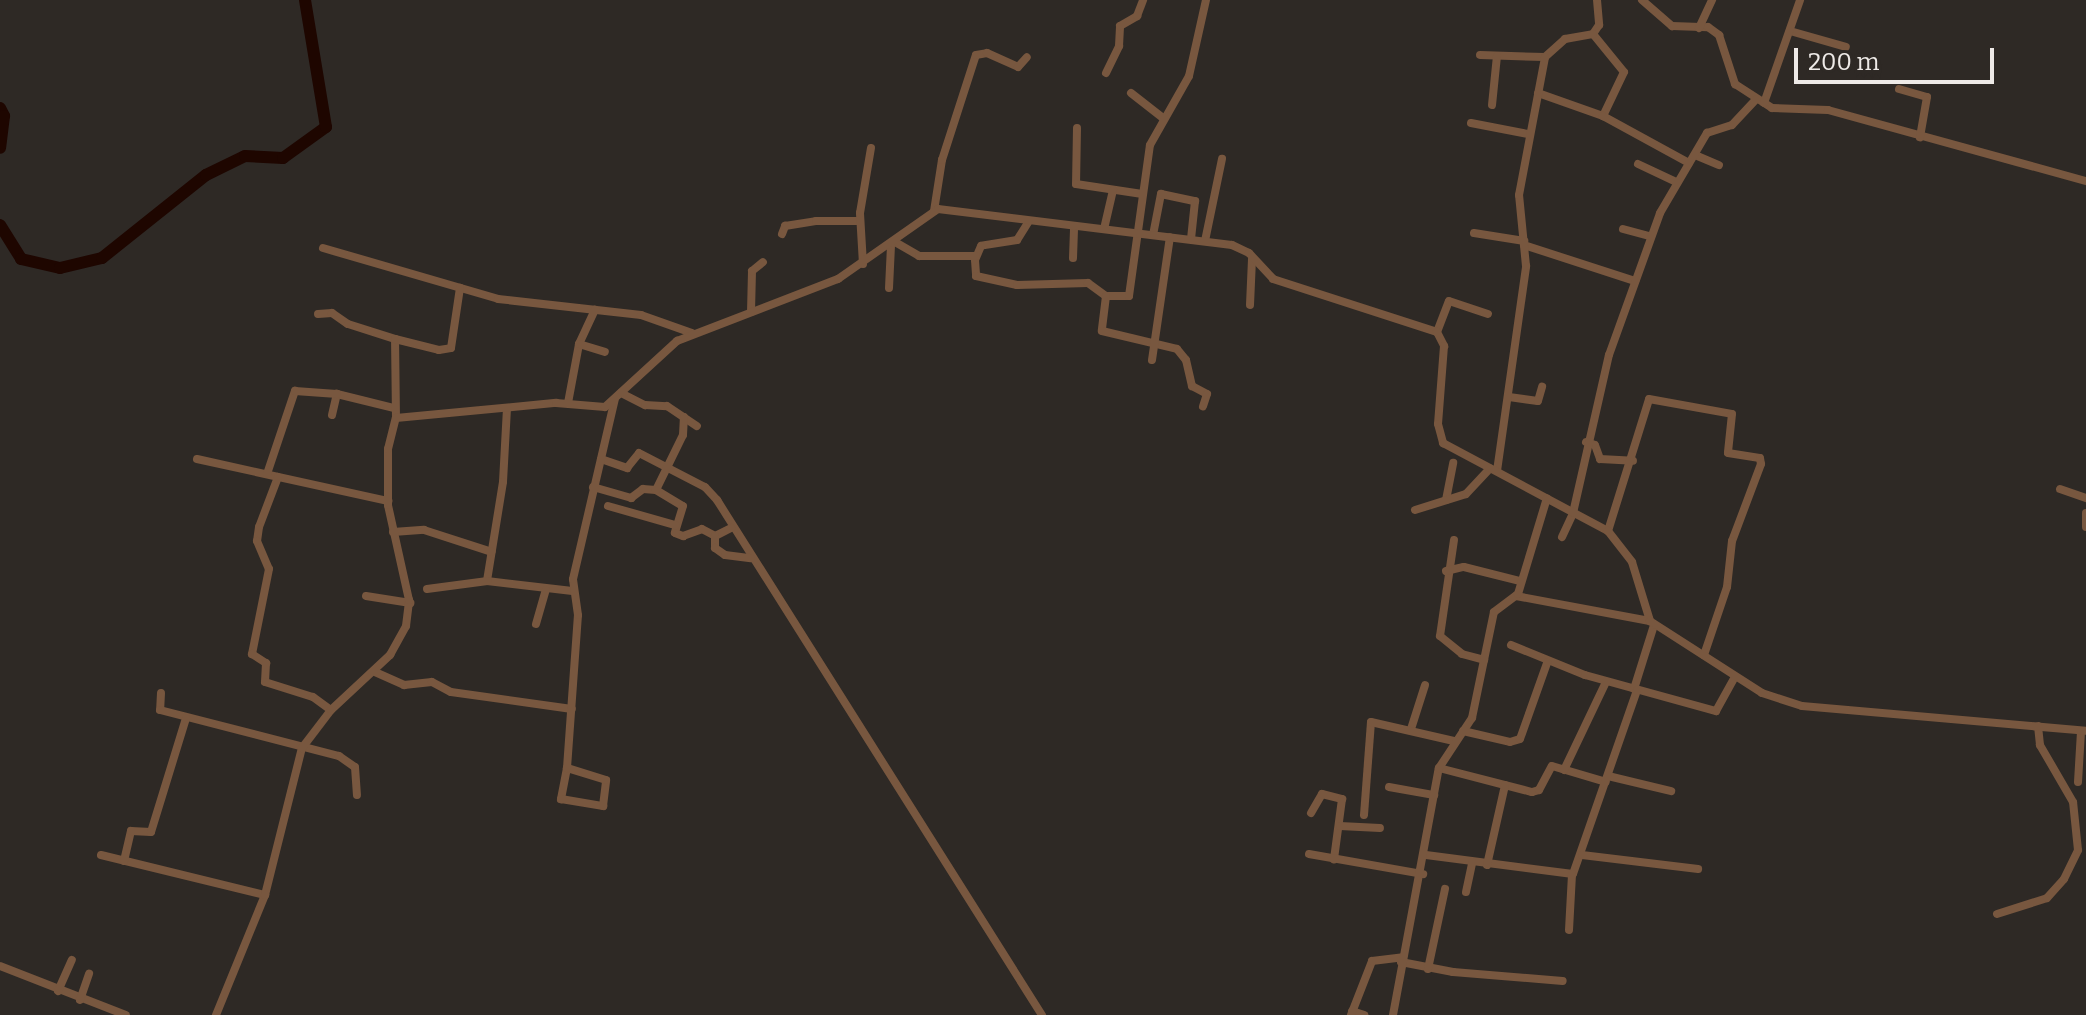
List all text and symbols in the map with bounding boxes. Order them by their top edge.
scale bar [1798,32,1998,82]
text: 200 m [1808,48,1880,76]

